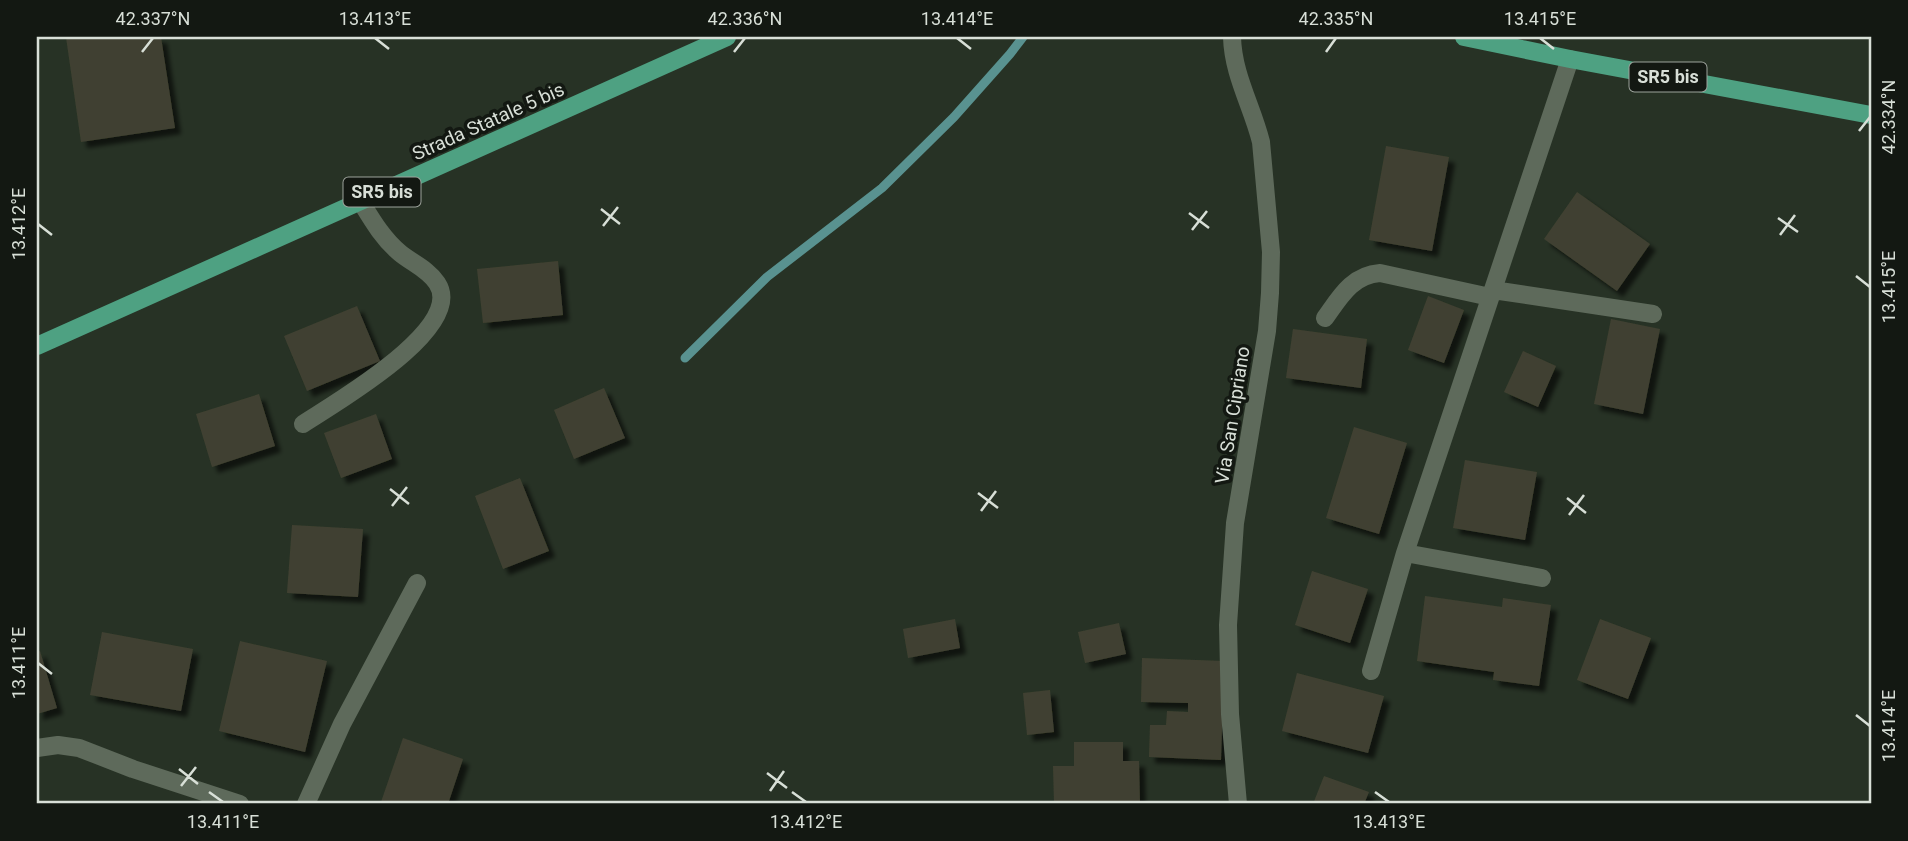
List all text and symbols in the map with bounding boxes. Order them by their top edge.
text: 42.337°N [116,8,190,29]
text: 13.413°E [339,8,411,29]
text: 42.336°N [708,8,782,29]
text: 13.414°E [921,8,993,29]
text: 42.335°N [1299,8,1373,29]
text: 13.415°E [1504,8,1576,29]
road number: SR5 bis [1630,62,1706,92]
street label: Strada Statale 5 bis [409,78,568,165]
text: 42.334°N [1878,80,1899,154]
road number: SR5 bis [344,177,420,206]
text: 13.412°E [8,188,29,260]
text: 13.415°E [1878,251,1899,323]
street label: Via San Cipriano [1210,345,1255,486]
text: 13.411°E [8,627,29,699]
text: 13.414°E [1878,690,1899,762]
text: 13.411°E [187,811,259,832]
text: 13.412°E [770,811,842,832]
text: 13.413°E [1353,811,1425,832]

